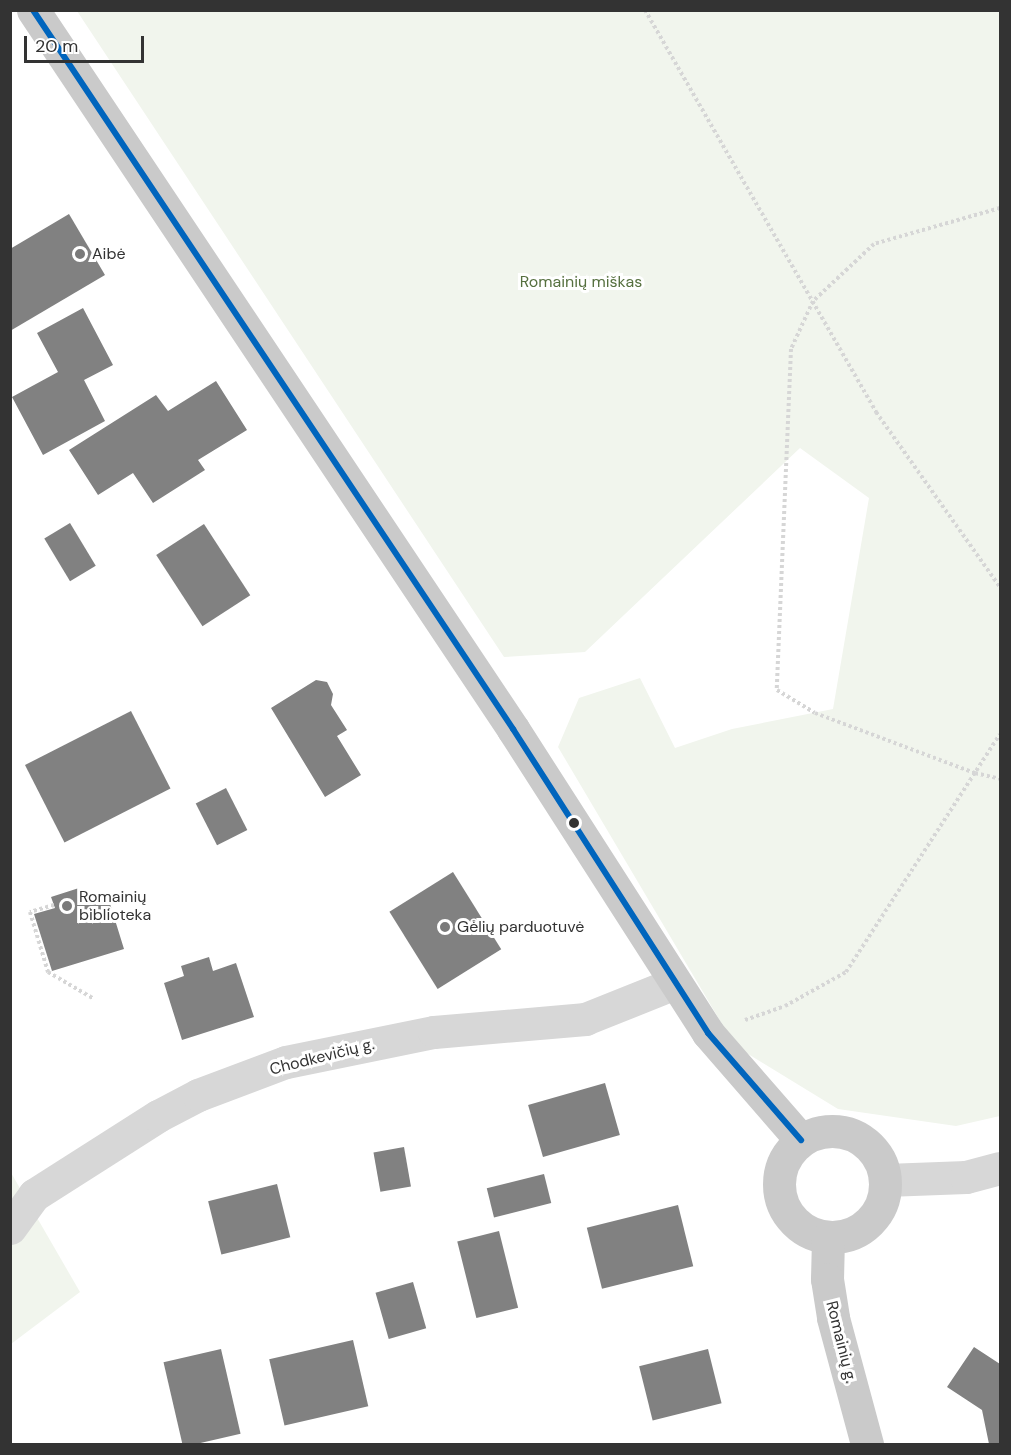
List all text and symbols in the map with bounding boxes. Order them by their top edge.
scale bar [27,24,147,62]
text: 20 m [35,34,78,58]
place label: Aibė [92,244,126,264]
marker: Aibė [73,247,87,261]
park label: Romainių miškas [520,272,642,292]
unlabelled marker [568,817,580,829]
place label: Romainių biblioteka [79,887,151,925]
marker: Romainių biblioteka [60,899,74,913]
place label: Gėlių parduotuvė [457,917,584,937]
marker: Gėlių parduotuvė [438,920,452,934]
street label: Chodkevičių g. [268,1035,376,1079]
street label: Romainių g. [822,1299,860,1385]

